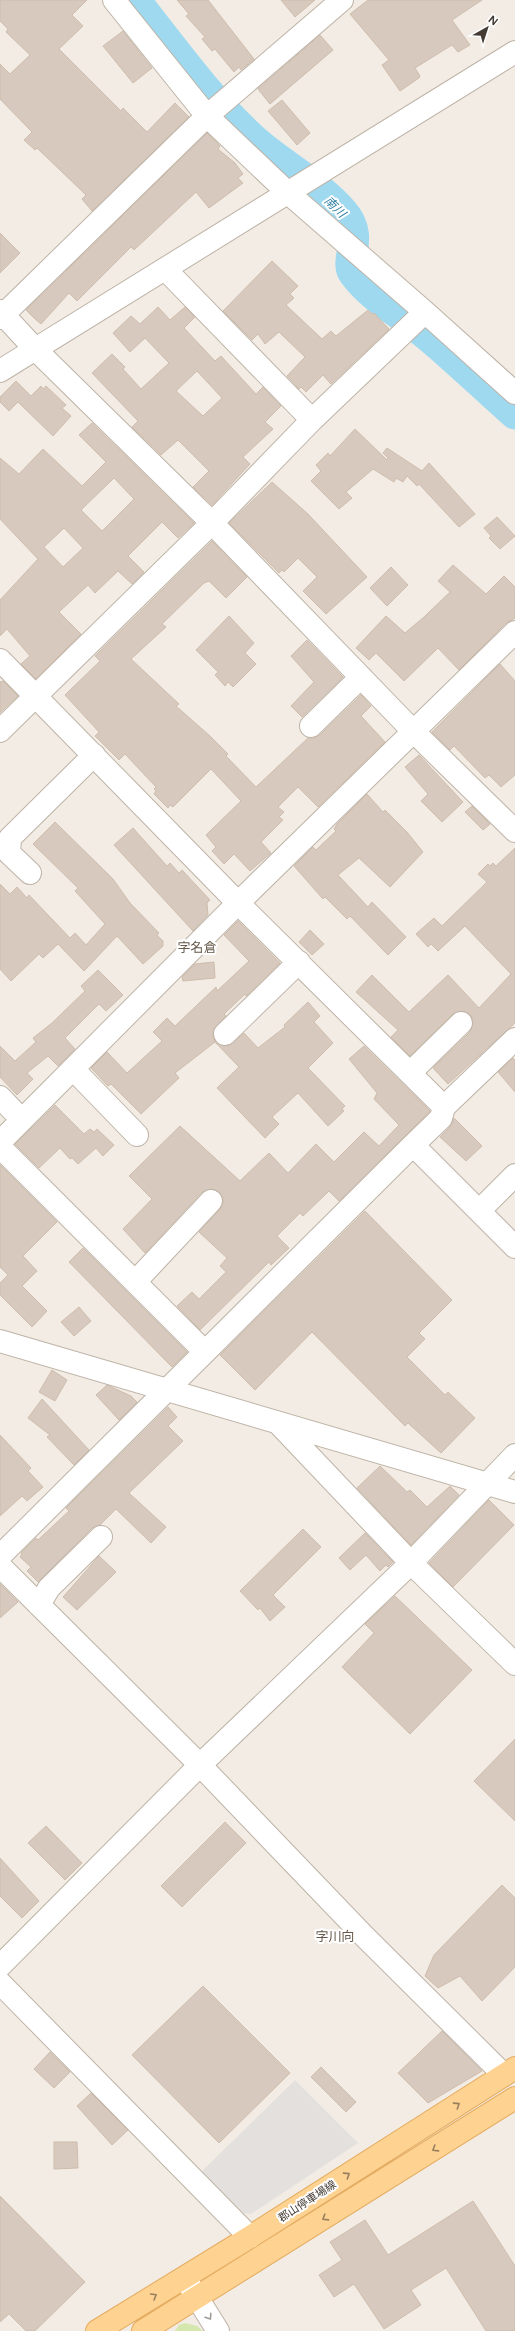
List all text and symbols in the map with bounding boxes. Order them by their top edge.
north arrow [467,8,507,48]
text: N [486,13,500,28]
water label: 南川 [321,194,350,222]
district label: 字名倉 [177,940,217,955]
district label: 字川向 [315,1929,355,1944]
one-way arrow [453,2103,460,2110]
one-way arrow [432,2144,439,2152]
one-way arrow [343,2173,350,2180]
street label: 郡山停車場線 [276,2178,338,2225]
one-way arrow [322,2214,329,2221]
one-way arrow [150,2294,157,2301]
one-way arrow [204,2312,211,2319]

